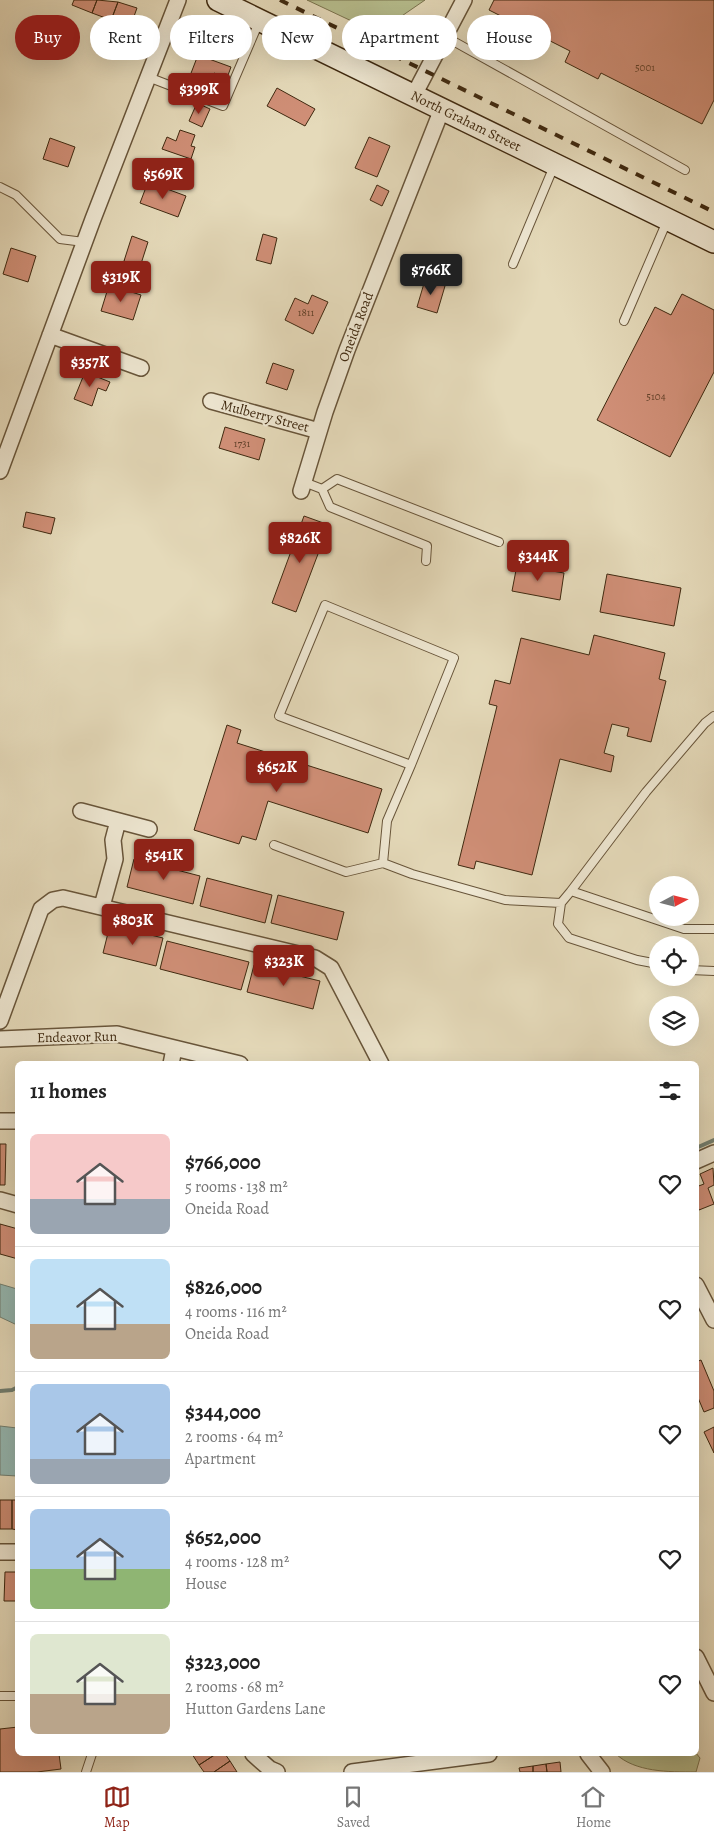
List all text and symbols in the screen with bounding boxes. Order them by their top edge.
chip: Buy [15,15,80,60]
chip: Rent [90,15,160,60]
chip: Filters [170,15,252,60]
chip: New [262,15,332,60]
chip: Apartment [342,15,457,60]
chip: House [467,15,551,60]
house number: 5001 [635,60,655,75]
pin: $399K [164,72,234,115]
text: $399K [179,78,219,100]
street label: North Graham Street [408,86,525,156]
pin: $569K [128,158,198,200]
text: $569K [143,163,183,185]
pin: $766K [396,254,466,296]
text: $766K [411,259,451,281]
pin: $319K [86,260,156,303]
text: $319K [102,266,140,288]
street label: Oneida Road [334,289,378,365]
house number: 1811 [298,305,315,320]
pin: $357K [55,346,125,388]
text: $357K [71,351,109,373]
house number: 5104 [646,389,666,404]
street label: Mulberry Street [219,395,311,437]
house number: 1731 [234,436,251,451]
pin: $826K [265,522,335,564]
text: $826K [280,527,320,549]
pin: $344K [503,540,573,582]
text: $344K [518,545,558,567]
pin: $652K [242,750,312,793]
text: $652K [257,756,297,778]
pin: $541K [129,838,199,881]
text: $541K [145,844,183,866]
north arrow [649,876,699,926]
map controls [649,876,699,1046]
pin: $803K [98,904,168,946]
text: $803K [113,909,153,931]
button: locate [649,936,699,986]
pin: $323K [249,944,319,987]
text: $323K [264,950,304,972]
button: layers [649,996,699,1046]
street label: Endeavor Run [37,1027,118,1047]
text: 11 homes [30,1077,107,1105]
icon: filters [656,1077,684,1105]
text: $766,000 [185,1148,261,1176]
icon: home [70,1154,130,1214]
icon: heart [656,1170,684,1198]
text: 5 rooms · 138 m² [185,1176,288,1198]
text: Oneida Road [185,1198,269,1220]
text: $826,000 [185,1273,262,1301]
icon: home [70,1279,130,1339]
icon: heart [656,1295,684,1323]
text: 4 rooms · 116 m² [185,1301,287,1323]
text: Oneida Road [185,1323,269,1345]
text: $344,000 [185,1398,261,1426]
icon: home [70,1404,130,1464]
icon: heart [656,1420,684,1448]
text: 2 rooms · 64 m² [185,1426,283,1448]
text: Apartment [185,1448,256,1470]
text: $652,000 [185,1523,261,1551]
icon: home [70,1529,130,1589]
icon: heart [656,1545,684,1573]
text: 4 rooms · 128 m² [185,1551,289,1573]
text: House [185,1573,227,1595]
text: $323,000 [185,1648,260,1676]
icon: home [70,1654,130,1714]
icon: heart [656,1670,684,1698]
text: 2 rooms · 68 m² [185,1676,284,1698]
text: Hutton Gardens Lane [185,1698,326,1720]
tab: Map [103,1783,131,1832]
tab: Saved [337,1783,370,1832]
tab: Home [576,1783,611,1832]

